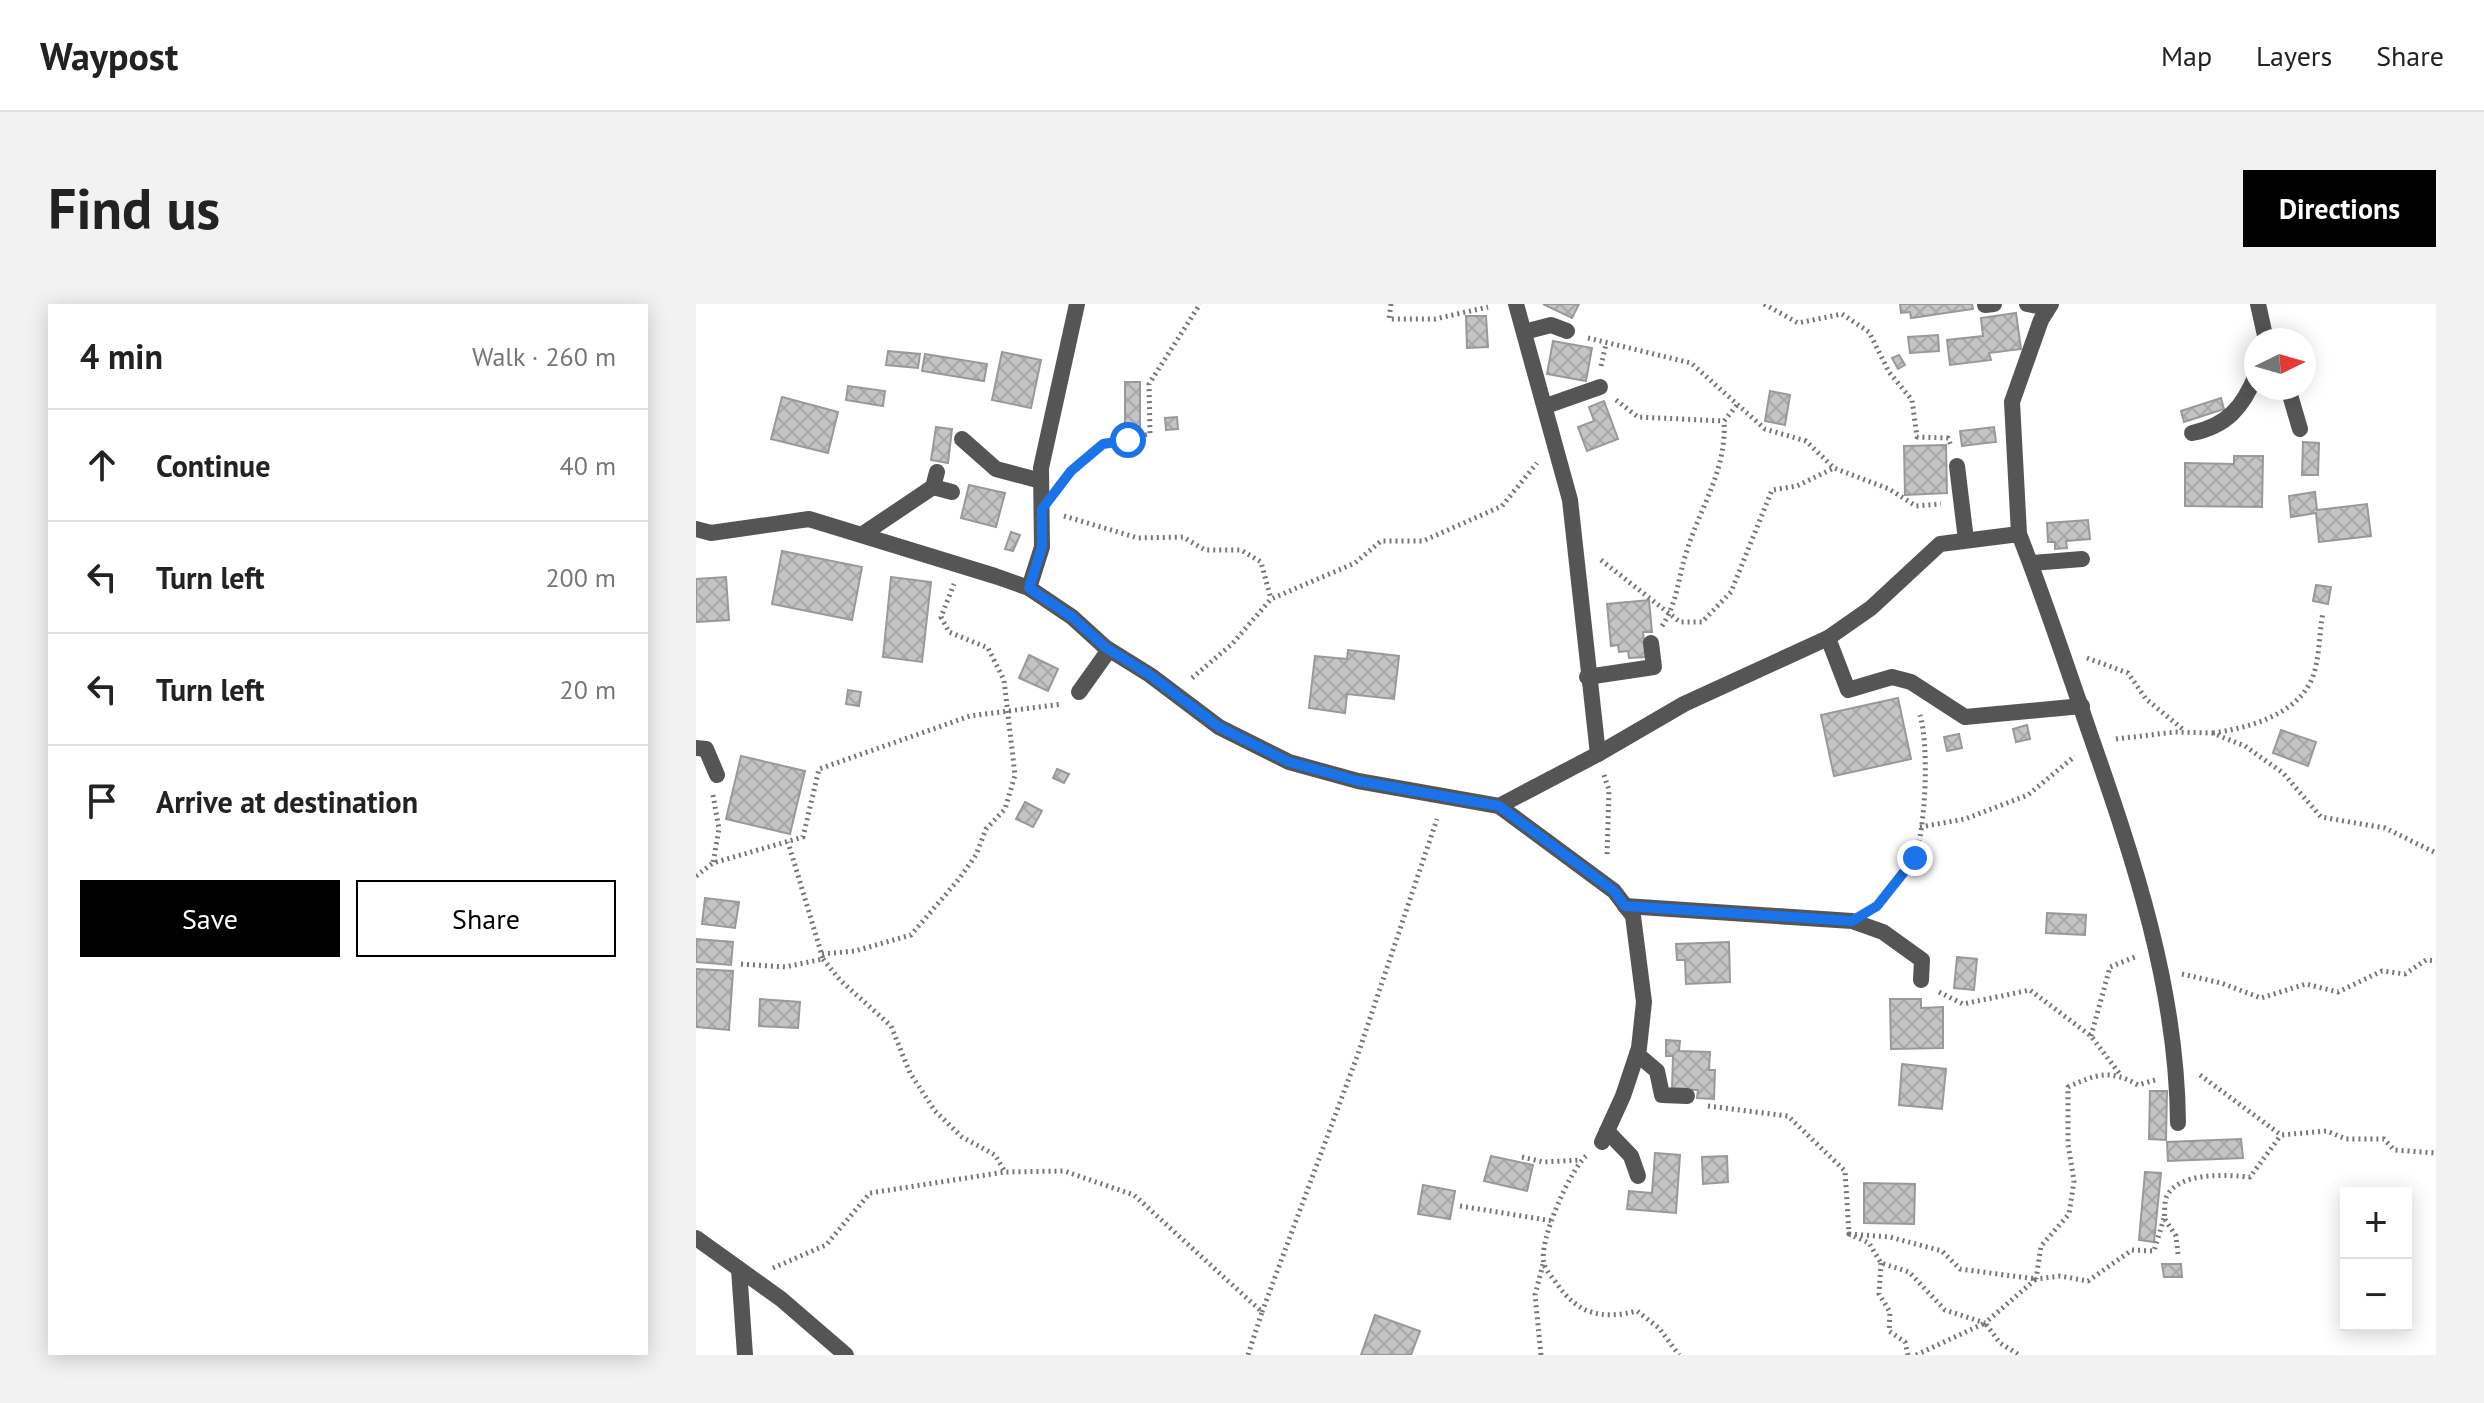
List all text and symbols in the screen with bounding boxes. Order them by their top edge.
text: Waypost [40,31,178,80]
text: Map [2161,37,2212,74]
text: Layers [2256,37,2332,74]
text: Share [2376,37,2444,74]
button: Directions [2243,170,2436,247]
text: Find us [48,172,220,244]
north arrow [2244,328,2316,400]
text: 4 min [80,334,163,378]
text: Walk · 260 m [472,340,616,373]
route start [1110,422,1146,458]
icon: ahead [80,443,124,487]
text: Continue [156,446,270,485]
text: 40 m [560,449,616,482]
icon: left [80,555,124,599]
text: Turn left [156,558,264,597]
text: 200 m [545,561,616,594]
icon: left [80,667,124,711]
text: Turn left [156,670,264,709]
text: 20 m [560,673,616,706]
icon: arrive [80,779,124,823]
text: Arrive at destination [156,782,418,821]
route end [1897,840,1933,876]
button: Save [80,880,340,957]
button: Share [356,880,616,957]
map controls [2340,1187,2412,1331]
button: + [2340,1187,2412,1259]
button: − [2340,1259,2412,1331]

